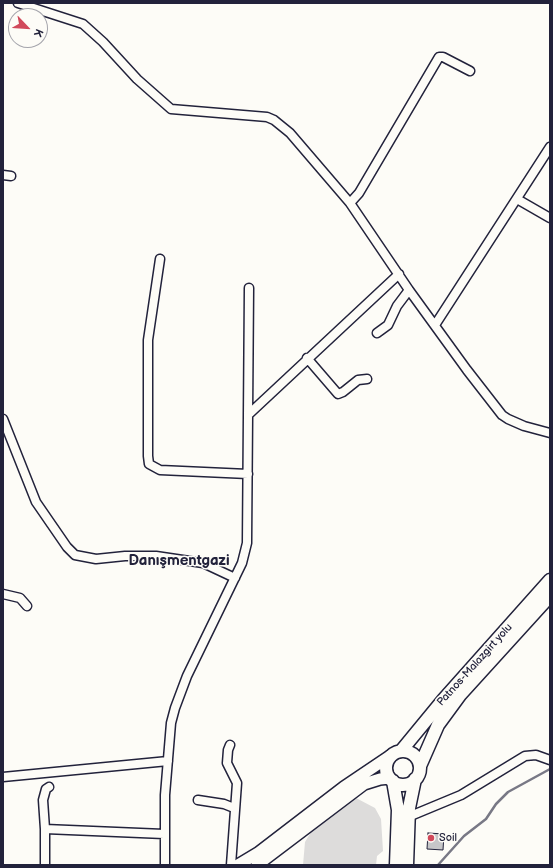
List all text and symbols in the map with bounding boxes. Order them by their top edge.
north arrow [8,8,48,48]
text: K [31,27,46,39]
district label: Danışmentgazi [128,552,230,570]
street label: Patnos-Malazgirt yolu [435,621,515,709]
place label: Soil [439,831,457,845]
marker: Soil [426,833,436,843]

